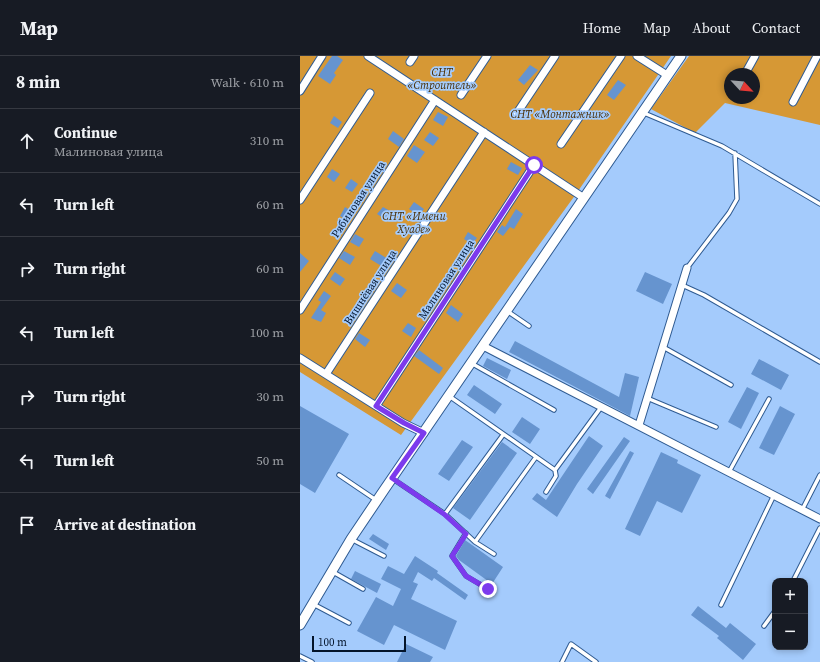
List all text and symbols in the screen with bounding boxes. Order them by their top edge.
text: Map [20,15,58,41]
text: Home [583,18,621,38]
text: Map [643,18,670,38]
text: About [692,18,730,38]
text: Contact [752,18,800,38]
park label: СНТ «Строитель» [407,65,477,93]
north arrow [724,68,760,104]
text: 8 min [16,70,60,94]
text: Walk · 610 m [211,74,284,91]
park label: СНТ «Монтажник» [510,107,610,122]
text: Continue [54,122,117,143]
icon: ahead [16,130,38,152]
text: 310 m [250,132,284,149]
text: Малиновая улица [54,143,163,160]
route start [525,156,543,174]
street label: Рябиновая улица [328,158,389,241]
icon: left [16,194,38,216]
text: Turn left [54,194,114,215]
text: 60 m [256,196,284,213]
park label: СНТ «Имени Хуаде» [382,209,446,237]
street label: Малиновая улица [415,236,478,322]
street label: Вишнёвая улица [341,247,400,328]
icon: right [16,258,38,280]
text: Turn right [54,258,126,279]
text: 60 m [256,260,284,277]
icon: left [16,322,38,344]
text: Turn left [54,322,114,343]
text: 100 m [250,324,284,341]
icon: right [16,386,38,408]
text: Turn right [54,386,126,407]
text: 30 m [256,388,284,405]
icon: left [16,450,38,472]
text: Turn left [54,450,114,471]
text: 50 m [256,452,284,469]
icon: arrive [16,514,38,536]
text: Arrive at destination [54,514,196,535]
map controls [772,578,808,650]
button: + [772,578,808,614]
route end [479,580,497,598]
button: − [772,614,808,650]
scale bar [312,634,406,653]
text: 100 m [318,635,347,650]

